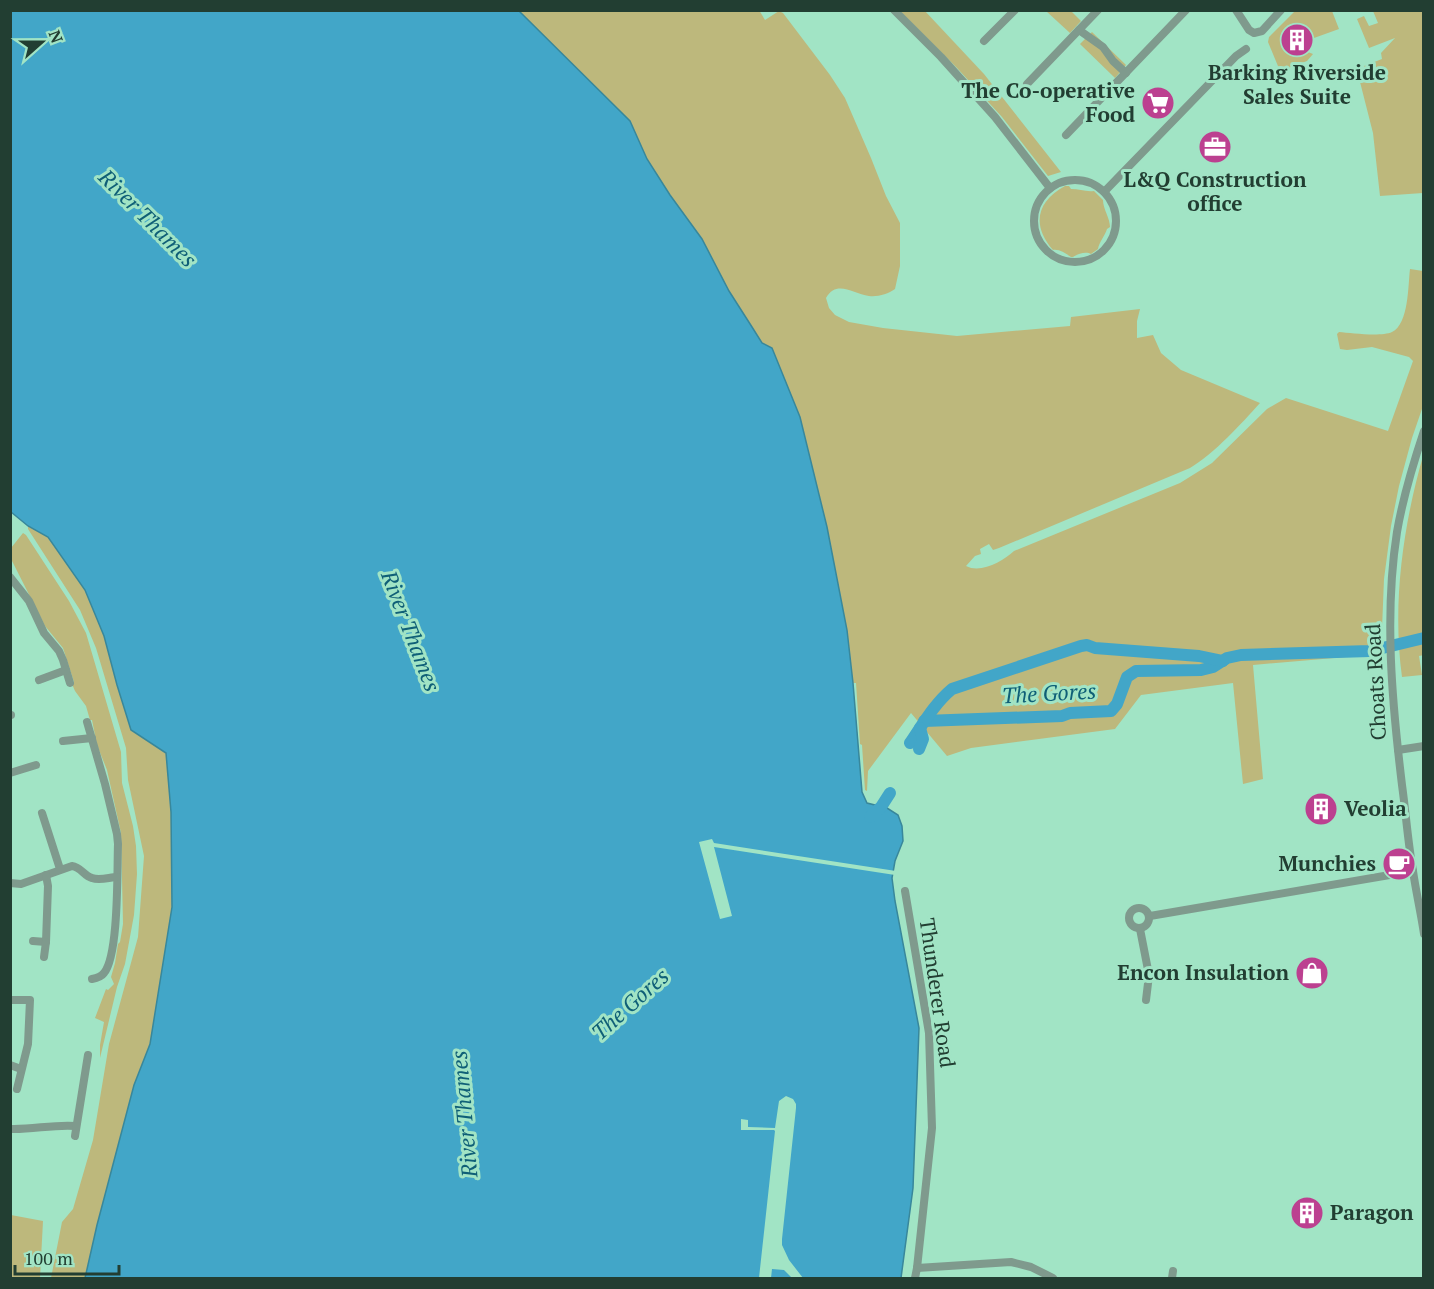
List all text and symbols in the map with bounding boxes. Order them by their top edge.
north arrow [12,12,72,72]
building icon: Barking Riverside Sales Suite [1279,22,1315,58]
text: N [44,27,68,46]
place label: Barking Riverside Sales Suite [1208,58,1386,110]
place label: The Co-operative Food [961,76,1135,128]
supermarket icon: The Co-operative Food [1140,85,1176,121]
office icon: L&Q Construction office [1197,129,1233,165]
water label: River Thames [92,162,204,273]
place label: L&Q Construction office [1123,165,1307,217]
water label: River Thames [375,565,448,695]
street label: Choats Road [1358,623,1392,741]
water label: The Gores [1001,676,1097,709]
building icon: Veolia [1303,791,1339,827]
place label: Veolia [1344,794,1407,822]
cafe icon: Munchies [1381,846,1417,882]
place label: Munchies [1279,849,1376,877]
street label: Thunderer Road [914,916,962,1070]
shop icon: Encon Insulation [1294,955,1330,991]
place label: Encon Insulation [1117,958,1289,986]
water label: The Gores [585,961,674,1046]
water label: River Thames [444,1049,484,1180]
building icon: Paragon [1289,1195,1325,1231]
place label: Paragon [1330,1198,1414,1226]
scale bar [15,1238,118,1276]
text: 100 m [24,1246,73,1270]

